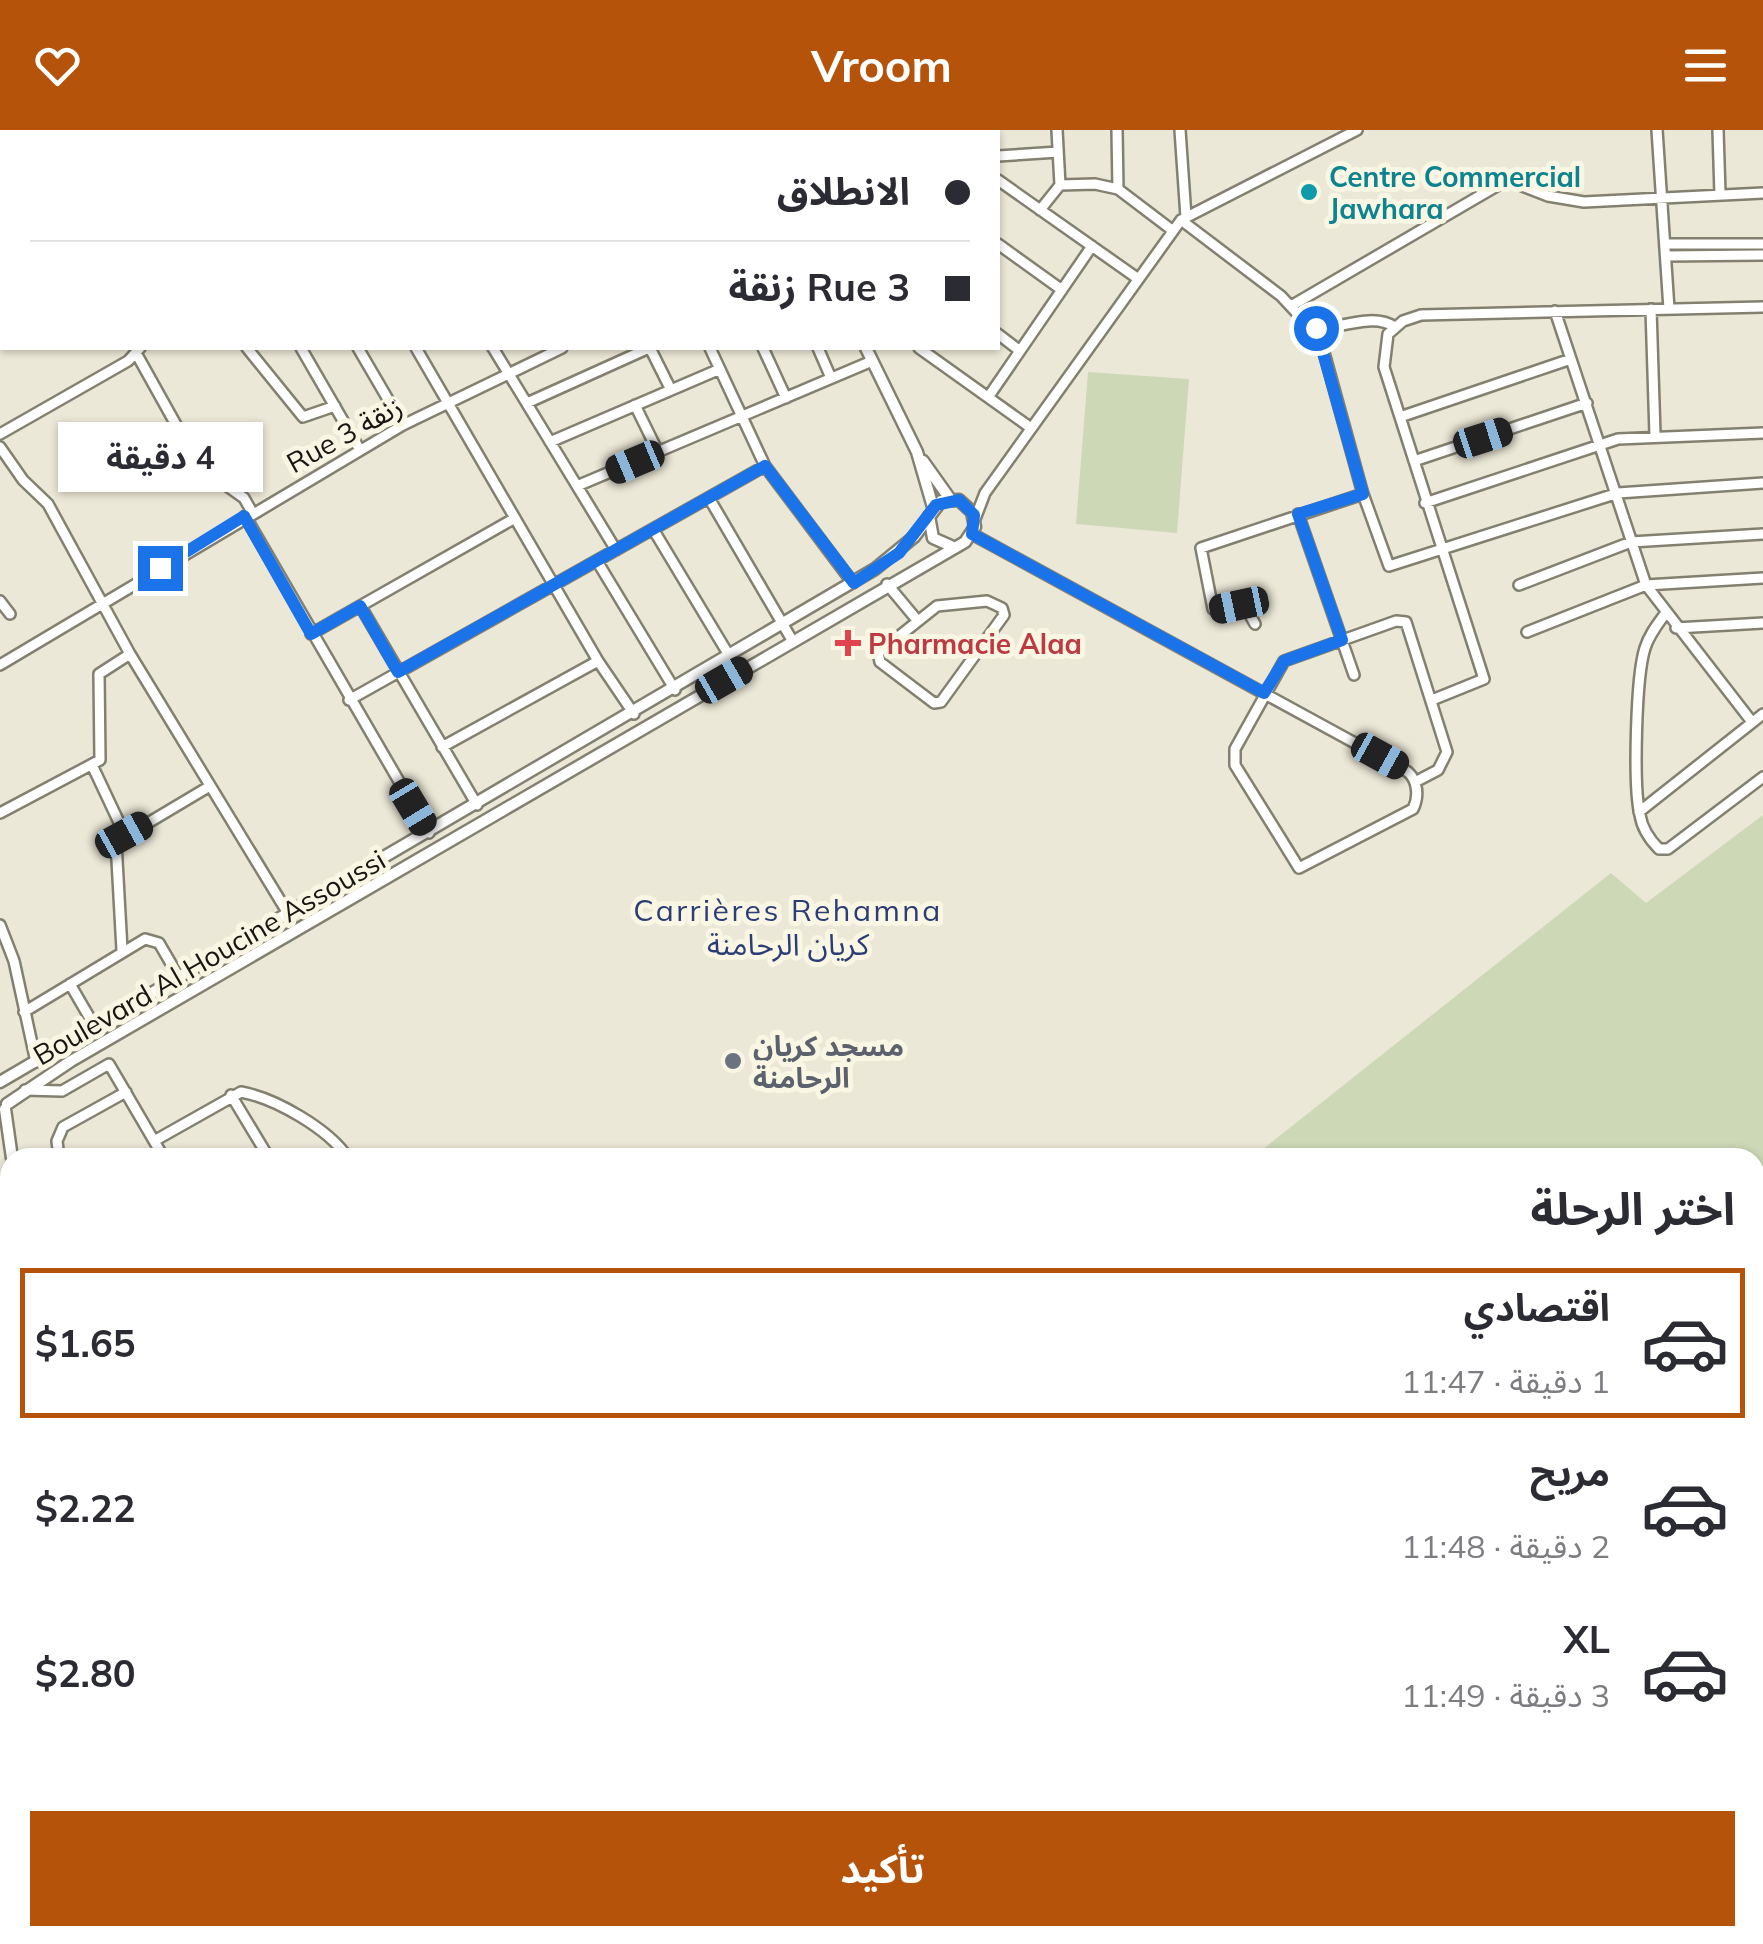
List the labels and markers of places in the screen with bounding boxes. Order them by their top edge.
place label: Centre Commercial Jawhara [1329,159,1581,226]
marker: Centre Commercial Jawhara [1298,181,1320,203]
place label: Pharmacie Alaa [868,626,1082,661]
marker: Pharmacie Alaa [837,632,859,654]
place label: مسجد كريان الرحامنة [753,1028,904,1095]
marker: مسجد كريان الرحامنة [722,1050,744,1072]

